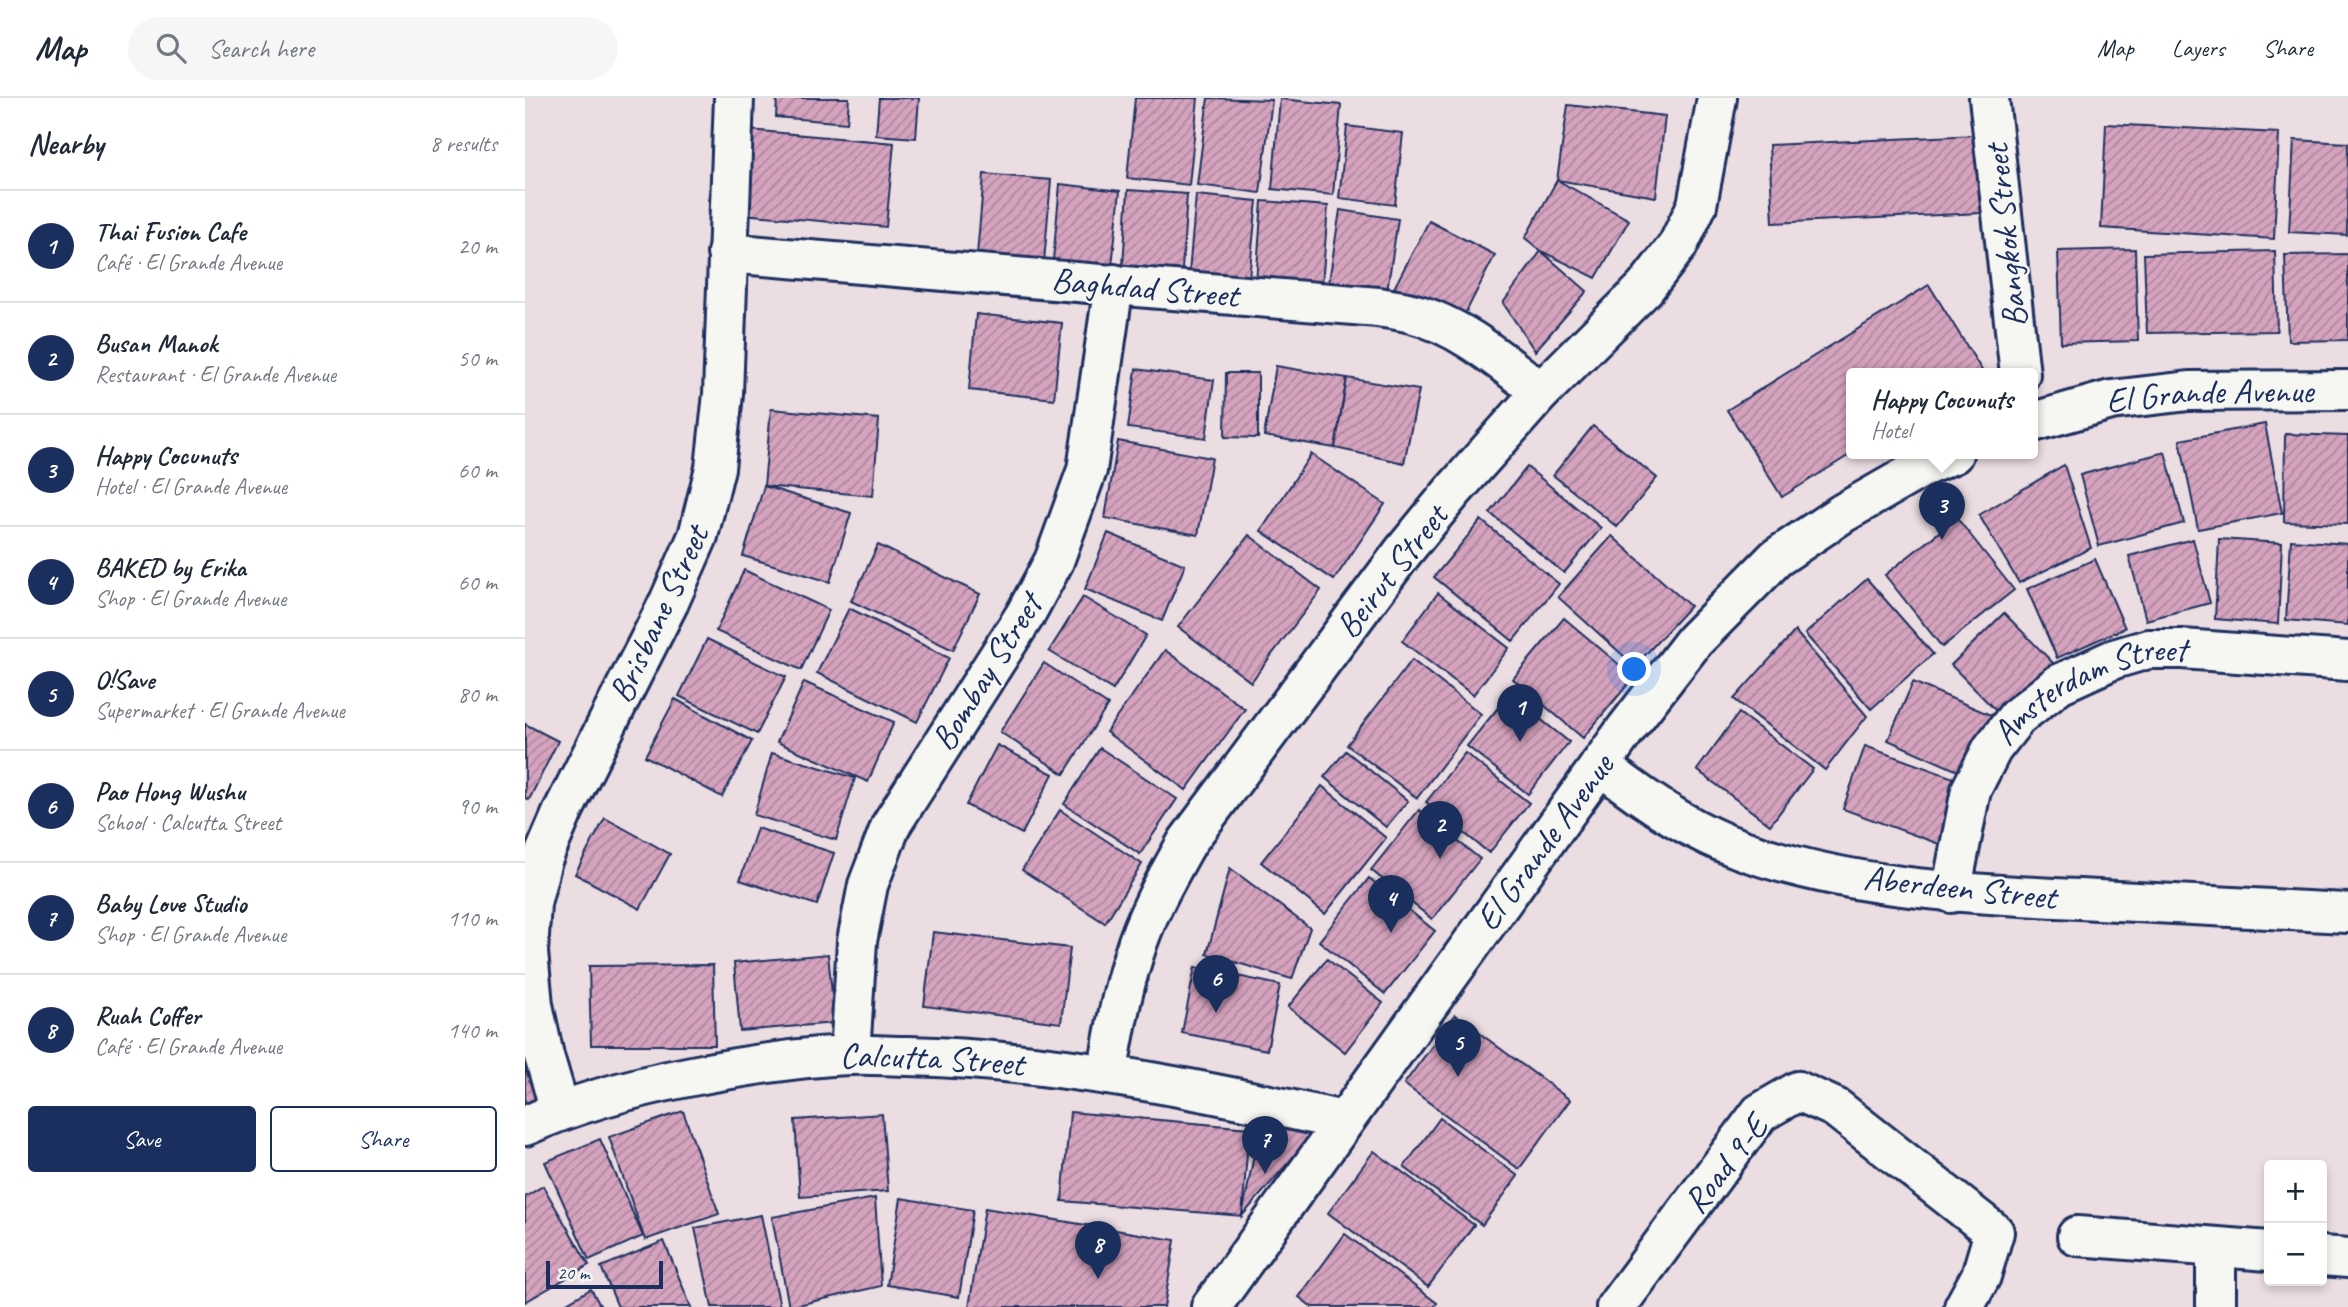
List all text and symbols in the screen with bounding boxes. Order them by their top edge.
search box [128,17,618,80]
text: Map [35,27,86,69]
icon: search [152,29,190,67]
text: Search here [208,32,314,65]
text: Map [2097,33,2134,63]
text: Layers [2172,33,2225,63]
text: Share [2263,33,2313,63]
text: Nearby [28,125,104,163]
text: 8 results [430,129,497,158]
street label: Bangkok Street [1973,139,2037,330]
text: Thai Fusion Cafe [95,215,246,248]
text: 1 [46,232,56,261]
text: 20 m [458,232,497,261]
text: Café · El Grande Avenue [95,248,282,277]
street label: Baghdad Street [1050,257,1244,318]
text: Busan Manok [95,327,217,360]
text: 2 [46,344,56,373]
text: 50 m [458,344,497,373]
text: Restaurant · El Grande Avenue [95,360,336,389]
popup [1846,368,2038,459]
street label: El Grande Avenue [2103,368,2316,423]
text: Happy Cocunuts [1871,383,2013,416]
text: Hotel [1871,416,1911,445]
text: Happy Cocunuts [95,439,237,472]
text: 3 [46,456,56,485]
text: 60 m [458,456,497,485]
text: Hotel · El Grande Avenue [95,472,287,501]
pin: 3 [1919,482,1965,540]
street label: Beirut Street [1325,493,1460,647]
street label: Brisbane Street [598,516,720,710]
text: BAKED by Erika [95,551,246,584]
text: 4 [46,568,56,597]
text: 60 m [458,568,497,597]
street label: Bombay Street [921,582,1054,759]
text: Shop · El Grande Avenue [95,584,286,613]
street label: Amsterdam Street [1982,626,2191,754]
your location [1617,652,1651,686]
text: O!Save [95,663,155,696]
text: 5 [46,680,56,709]
text: 80 m [458,680,497,709]
pin: 1 [1497,684,1543,742]
text: Supermarket · El Grande Avenue [95,696,345,725]
street label: El Grande Avenue [1465,743,1625,940]
text: Pao Hong Wushu [95,775,245,808]
text: 6 [46,792,56,821]
text: 90 m [458,792,497,821]
pin: 2 [1417,801,1463,859]
text: School · Calcutta Street [95,808,281,837]
street label: Aberdeen Street [1862,855,2062,920]
pin: 4 [1368,875,1414,933]
text: Baby Love Studio [95,887,247,920]
text: 7 [46,904,56,933]
text: 110 m [448,904,497,933]
text: Shop · El Grande Avenue [95,920,286,949]
pin: 6 [1193,955,1239,1013]
text: Ruah Coffer [95,999,200,1032]
text: 8 [46,1016,56,1045]
text: 140 m [448,1016,497,1045]
pin: 5 [1435,1019,1481,1077]
text: Café · El Grande Avenue [95,1032,282,1061]
street label: Calcutta Street [839,1033,1029,1087]
street label: Road 9-E [1673,1103,1781,1223]
button: Save [28,1106,256,1172]
button: Share [270,1106,497,1172]
pin: 7 [1242,1116,1288,1174]
map controls [2264,1160,2327,1286]
button: + [2264,1160,2327,1223]
pin: 8 [1075,1221,1121,1279]
button: − [2264,1223,2327,1286]
scale bar [546,1258,663,1290]
text: 20 m [557,1261,589,1285]

